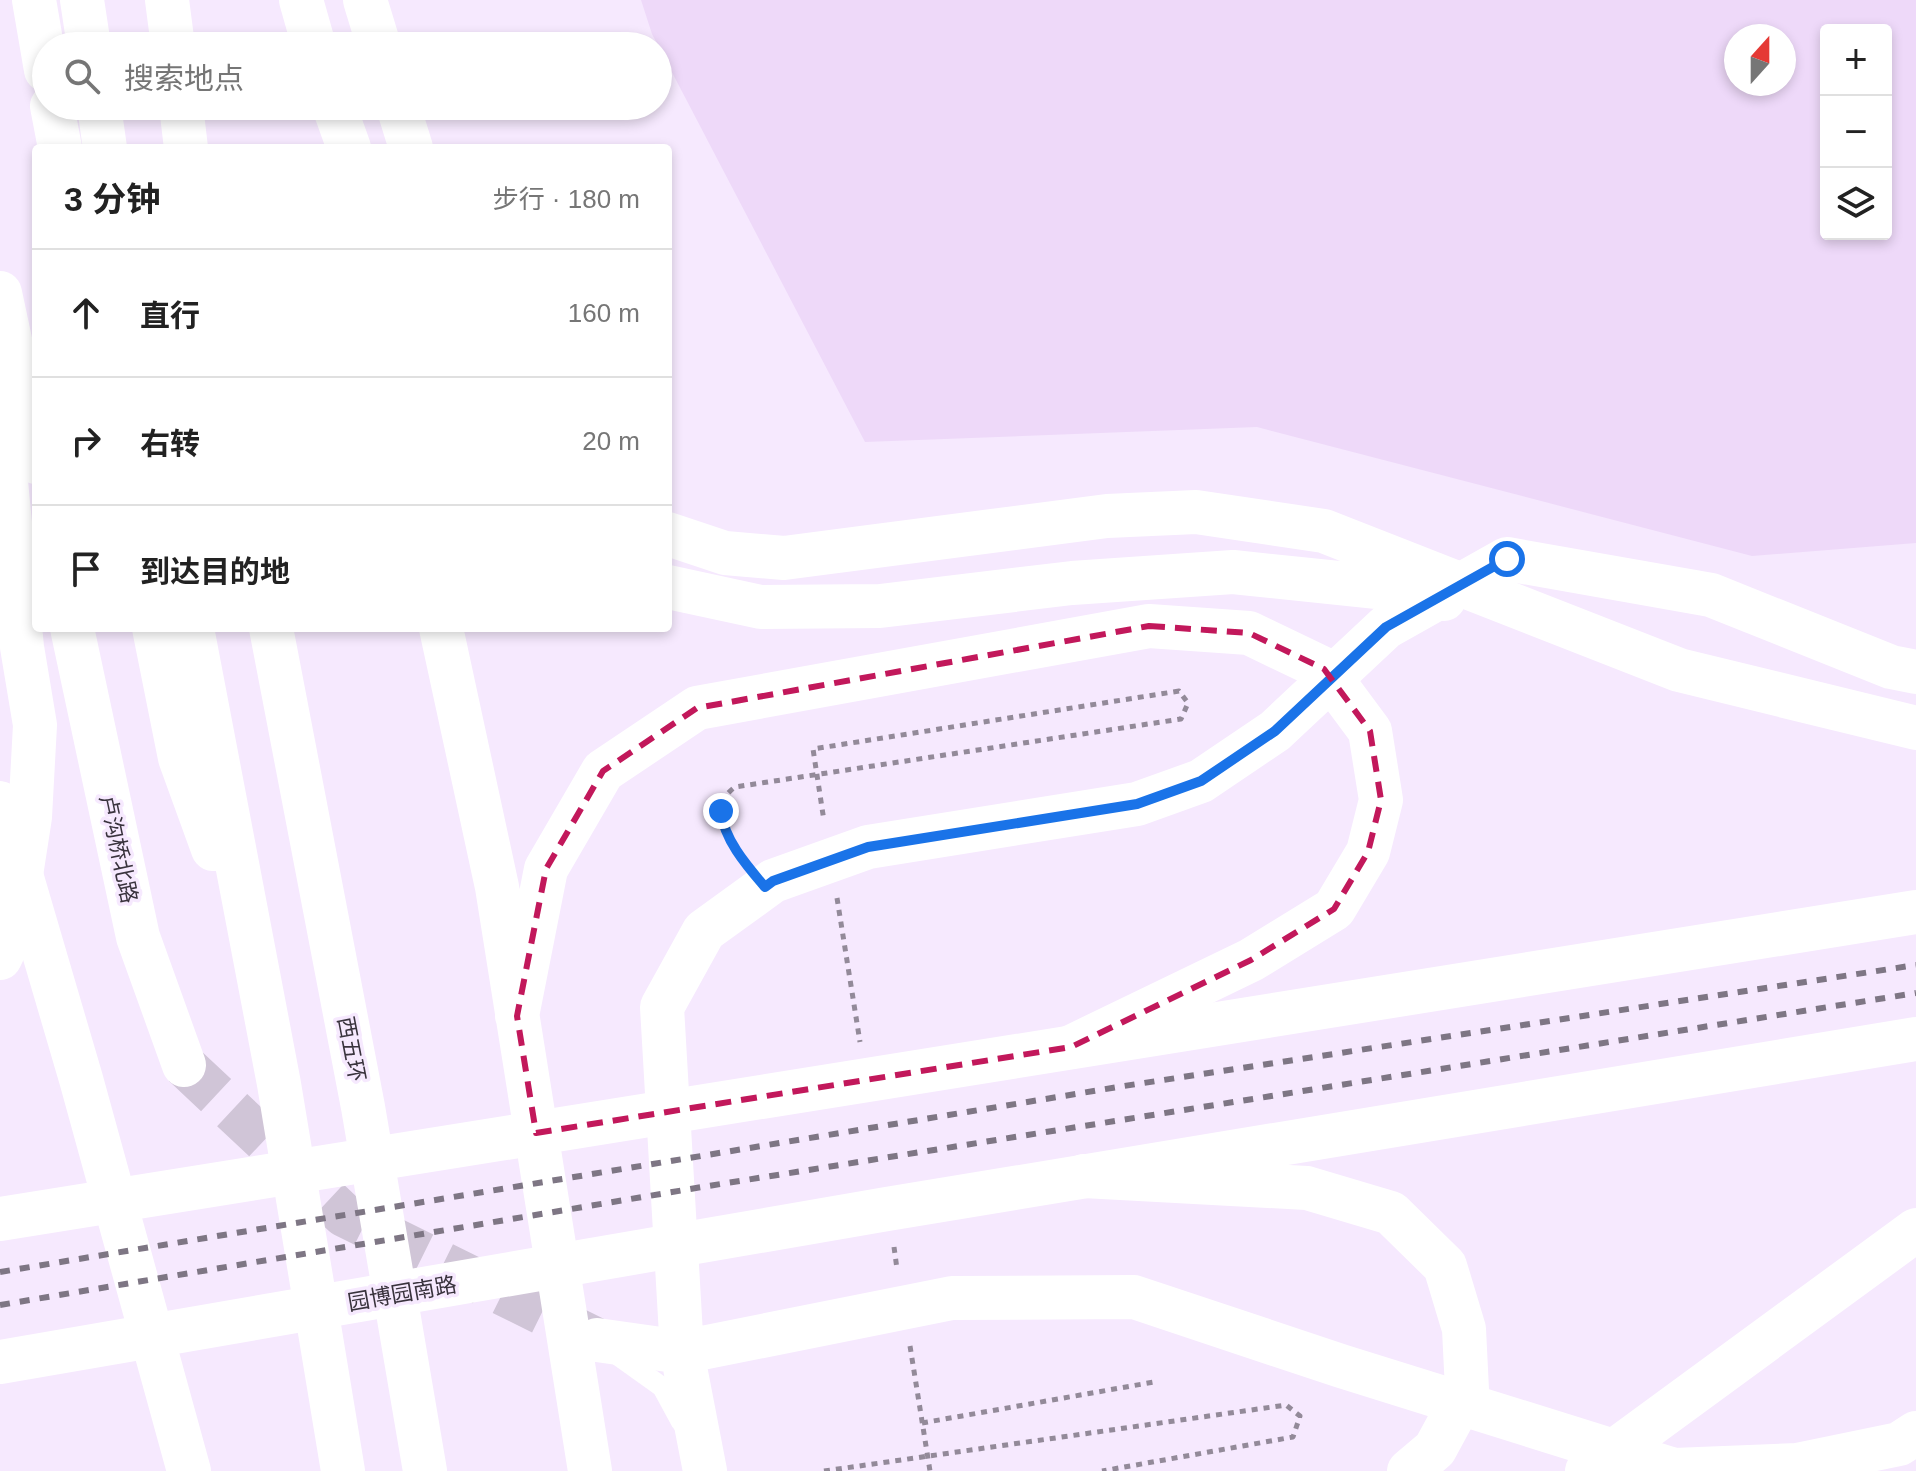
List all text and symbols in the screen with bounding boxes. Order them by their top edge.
north arrow [1724,24,1796,96]
map controls [1820,24,1892,240]
button: + [1820,24,1892,96]
search box [32,32,672,120]
icon: search [60,54,104,98]
text: 搜索地点 [124,62,244,95]
button: − [1820,96,1892,168]
button: layers [1820,168,1892,240]
text: 3 分钟 [64,180,160,218]
text: 步行 · 180 m [493,184,640,214]
icon: ahead [64,291,108,335]
text: 160 m [568,298,640,328]
text: 直行 [140,299,200,332]
icon: right [64,419,108,463]
text: 20 m [582,426,640,456]
text: 右转 [140,427,200,460]
route start [1489,541,1525,577]
icon: arrive [64,547,108,591]
text: 到达目的地 [140,555,290,588]
street label: 卢沟桥北路 [95,793,142,906]
route end [703,793,739,829]
street label: 西五环 [333,1014,370,1084]
street label: 园博园南路 [346,1272,458,1315]

